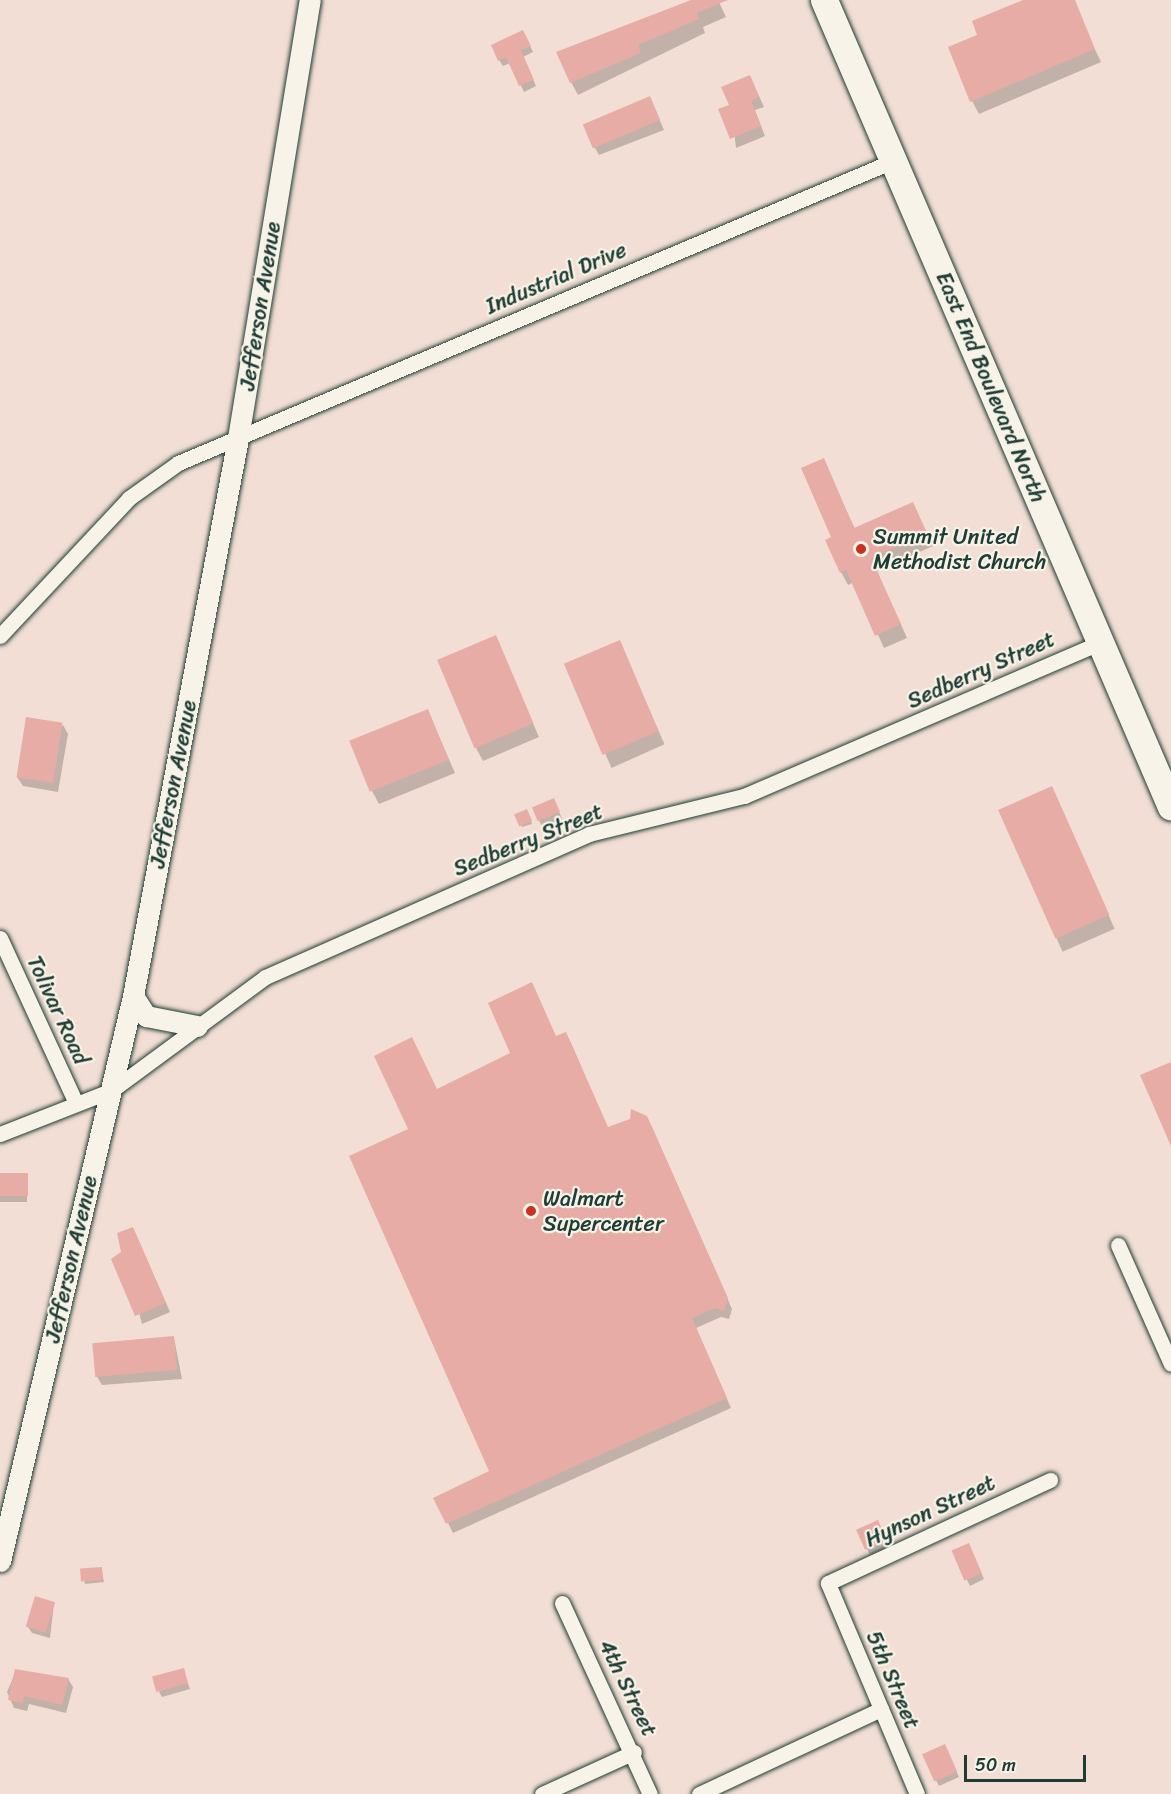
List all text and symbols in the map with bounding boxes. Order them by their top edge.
street label: Jefferson Avenue [234,220,286,392]
street label: Industrial Drive [482,236,630,320]
street label: East End Boulevard North [930,268,1052,506]
place label: Summit United Methodist Church [873,523,1046,574]
marker: Summit United Methodist Church [854,542,868,556]
street label: Sedberry Street [903,626,1059,714]
street label: Jefferson Avenue [144,698,202,870]
street label: Sedberry Street [449,798,607,882]
street label: Tolivar Road [21,951,95,1069]
street label: Jefferson Avenue [39,1173,103,1345]
place label: Walmart Supercenter [543,1185,664,1236]
marker: Walmart Supercenter [524,1204,538,1218]
street label: Hynson Street [861,1469,999,1553]
street label: 5th Street [860,1627,926,1733]
street label: 4th Street [593,1635,663,1741]
scale bar [967,1743,1088,1781]
text: 50 m [975,1749,1016,1781]

